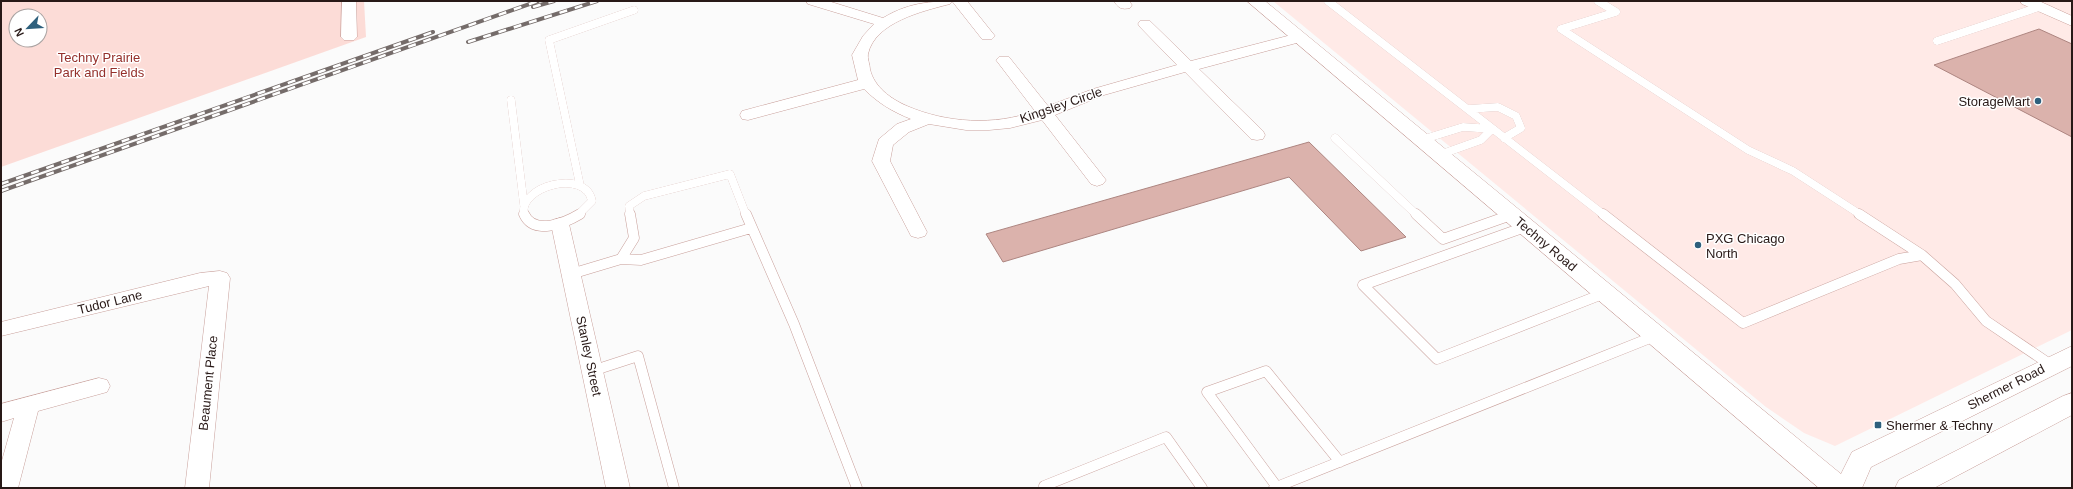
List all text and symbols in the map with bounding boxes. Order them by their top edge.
north arrow [8,8,48,48]
text: N [12,26,26,38]
park label: Techny Prairie Park and Fields [54,50,145,80]
street label: Kingsley Circle [1018,84,1104,126]
place label: StorageMart [1958,94,2030,109]
marker: StorageMart [2033,96,2043,106]
street label: Techny Road [1512,214,1580,274]
place label: PXG Chicago North [1706,231,1785,261]
marker: PXG Chicago North [1693,240,1703,250]
street label: Tudor Lane [76,287,144,317]
street label: Stanley Street [573,315,605,398]
street label: Beaument Place [196,335,220,431]
street label: Shermer Road [1965,361,2047,413]
place label: Shermer & Techny [1886,418,1993,433]
marker: Shermer & Techny [1873,420,1883,430]

